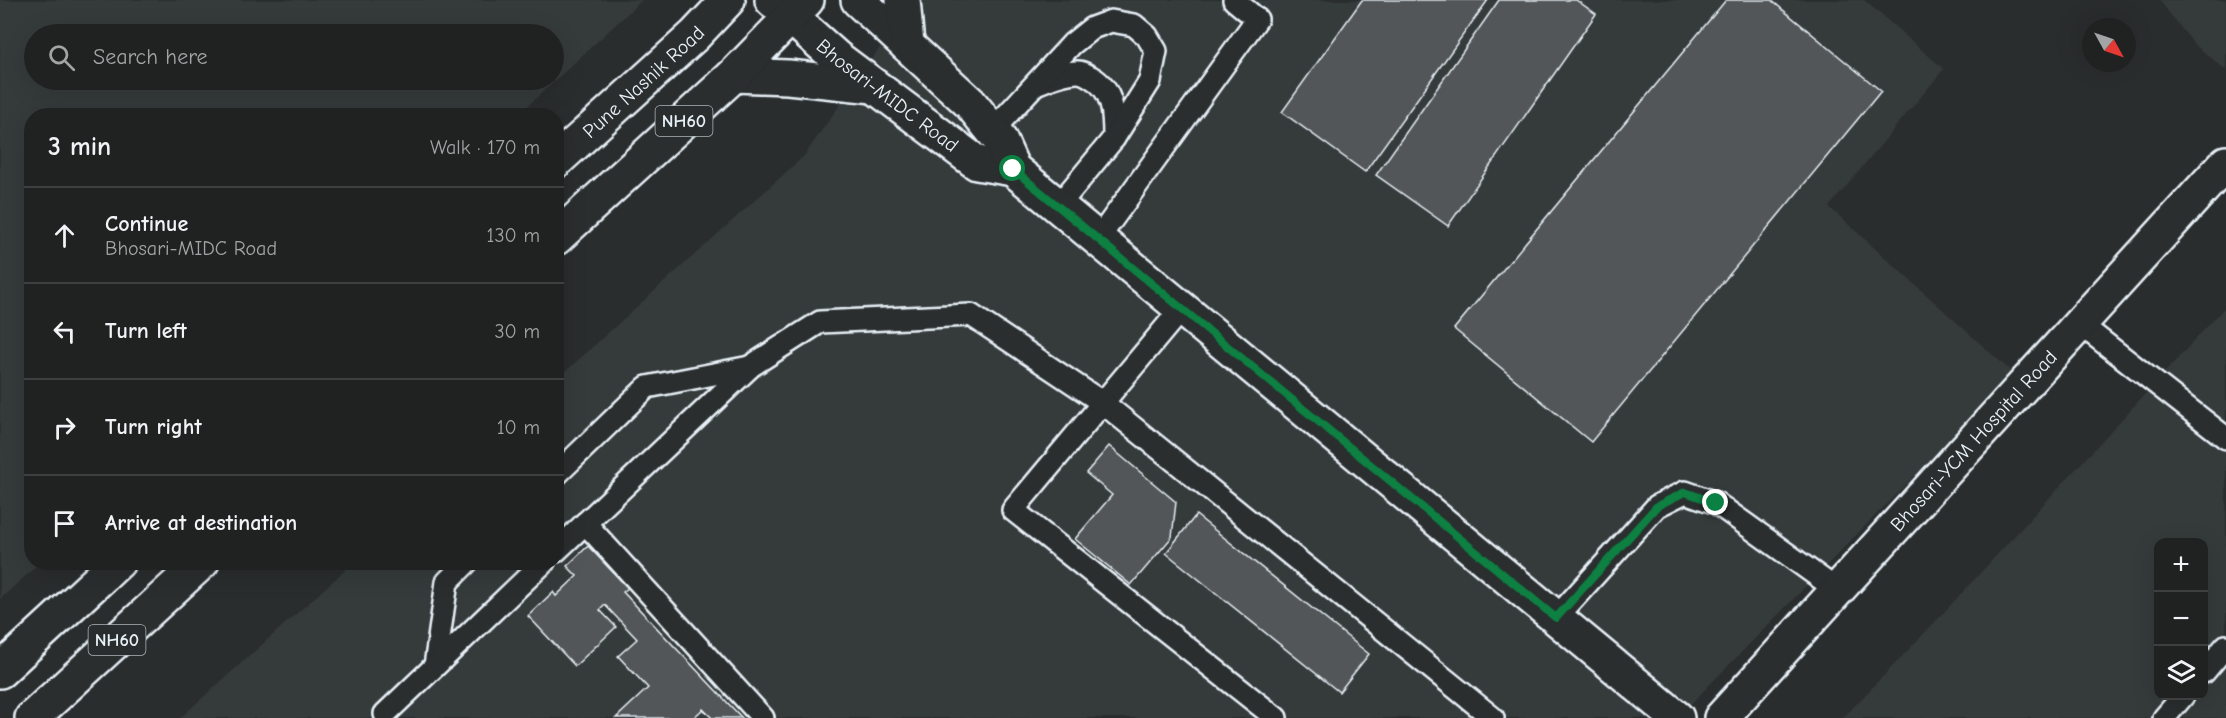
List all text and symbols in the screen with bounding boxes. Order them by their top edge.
north arrow [2082,18,2136,72]
street label: Pune Nashik Road [578,21,709,143]
search box [24,24,564,90]
street label: Bhosari-MIDC Road [812,34,963,157]
icon: search [45,41,78,74]
text: Search here [93,44,208,70]
road number: NH60 [656,106,712,136]
text: 3 min [48,132,111,162]
text: Walk · 170 m [430,136,540,159]
route start [999,155,1025,181]
text: Continue [105,211,188,237]
icon: ahead [48,219,81,252]
text: 130 m [487,224,540,247]
text: Bhosari-MIDC Road [105,237,277,260]
icon: left [48,315,81,348]
text: Turn left [105,318,187,344]
text: 30 m [494,320,540,343]
street label: Bhosari-YCM Hospital Road [1886,346,2062,536]
icon: right [48,411,81,444]
text: Turn right [105,414,202,440]
text: 10 m [497,416,540,439]
route end [1702,489,1728,515]
icon: arrive [48,507,81,540]
text: Arrive at destination [105,510,297,536]
map controls [2154,538,2208,700]
button: + [2154,538,2208,592]
button: − [2154,592,2208,646]
road number: NH60 [88,625,146,655]
button: layers [2154,646,2208,700]

